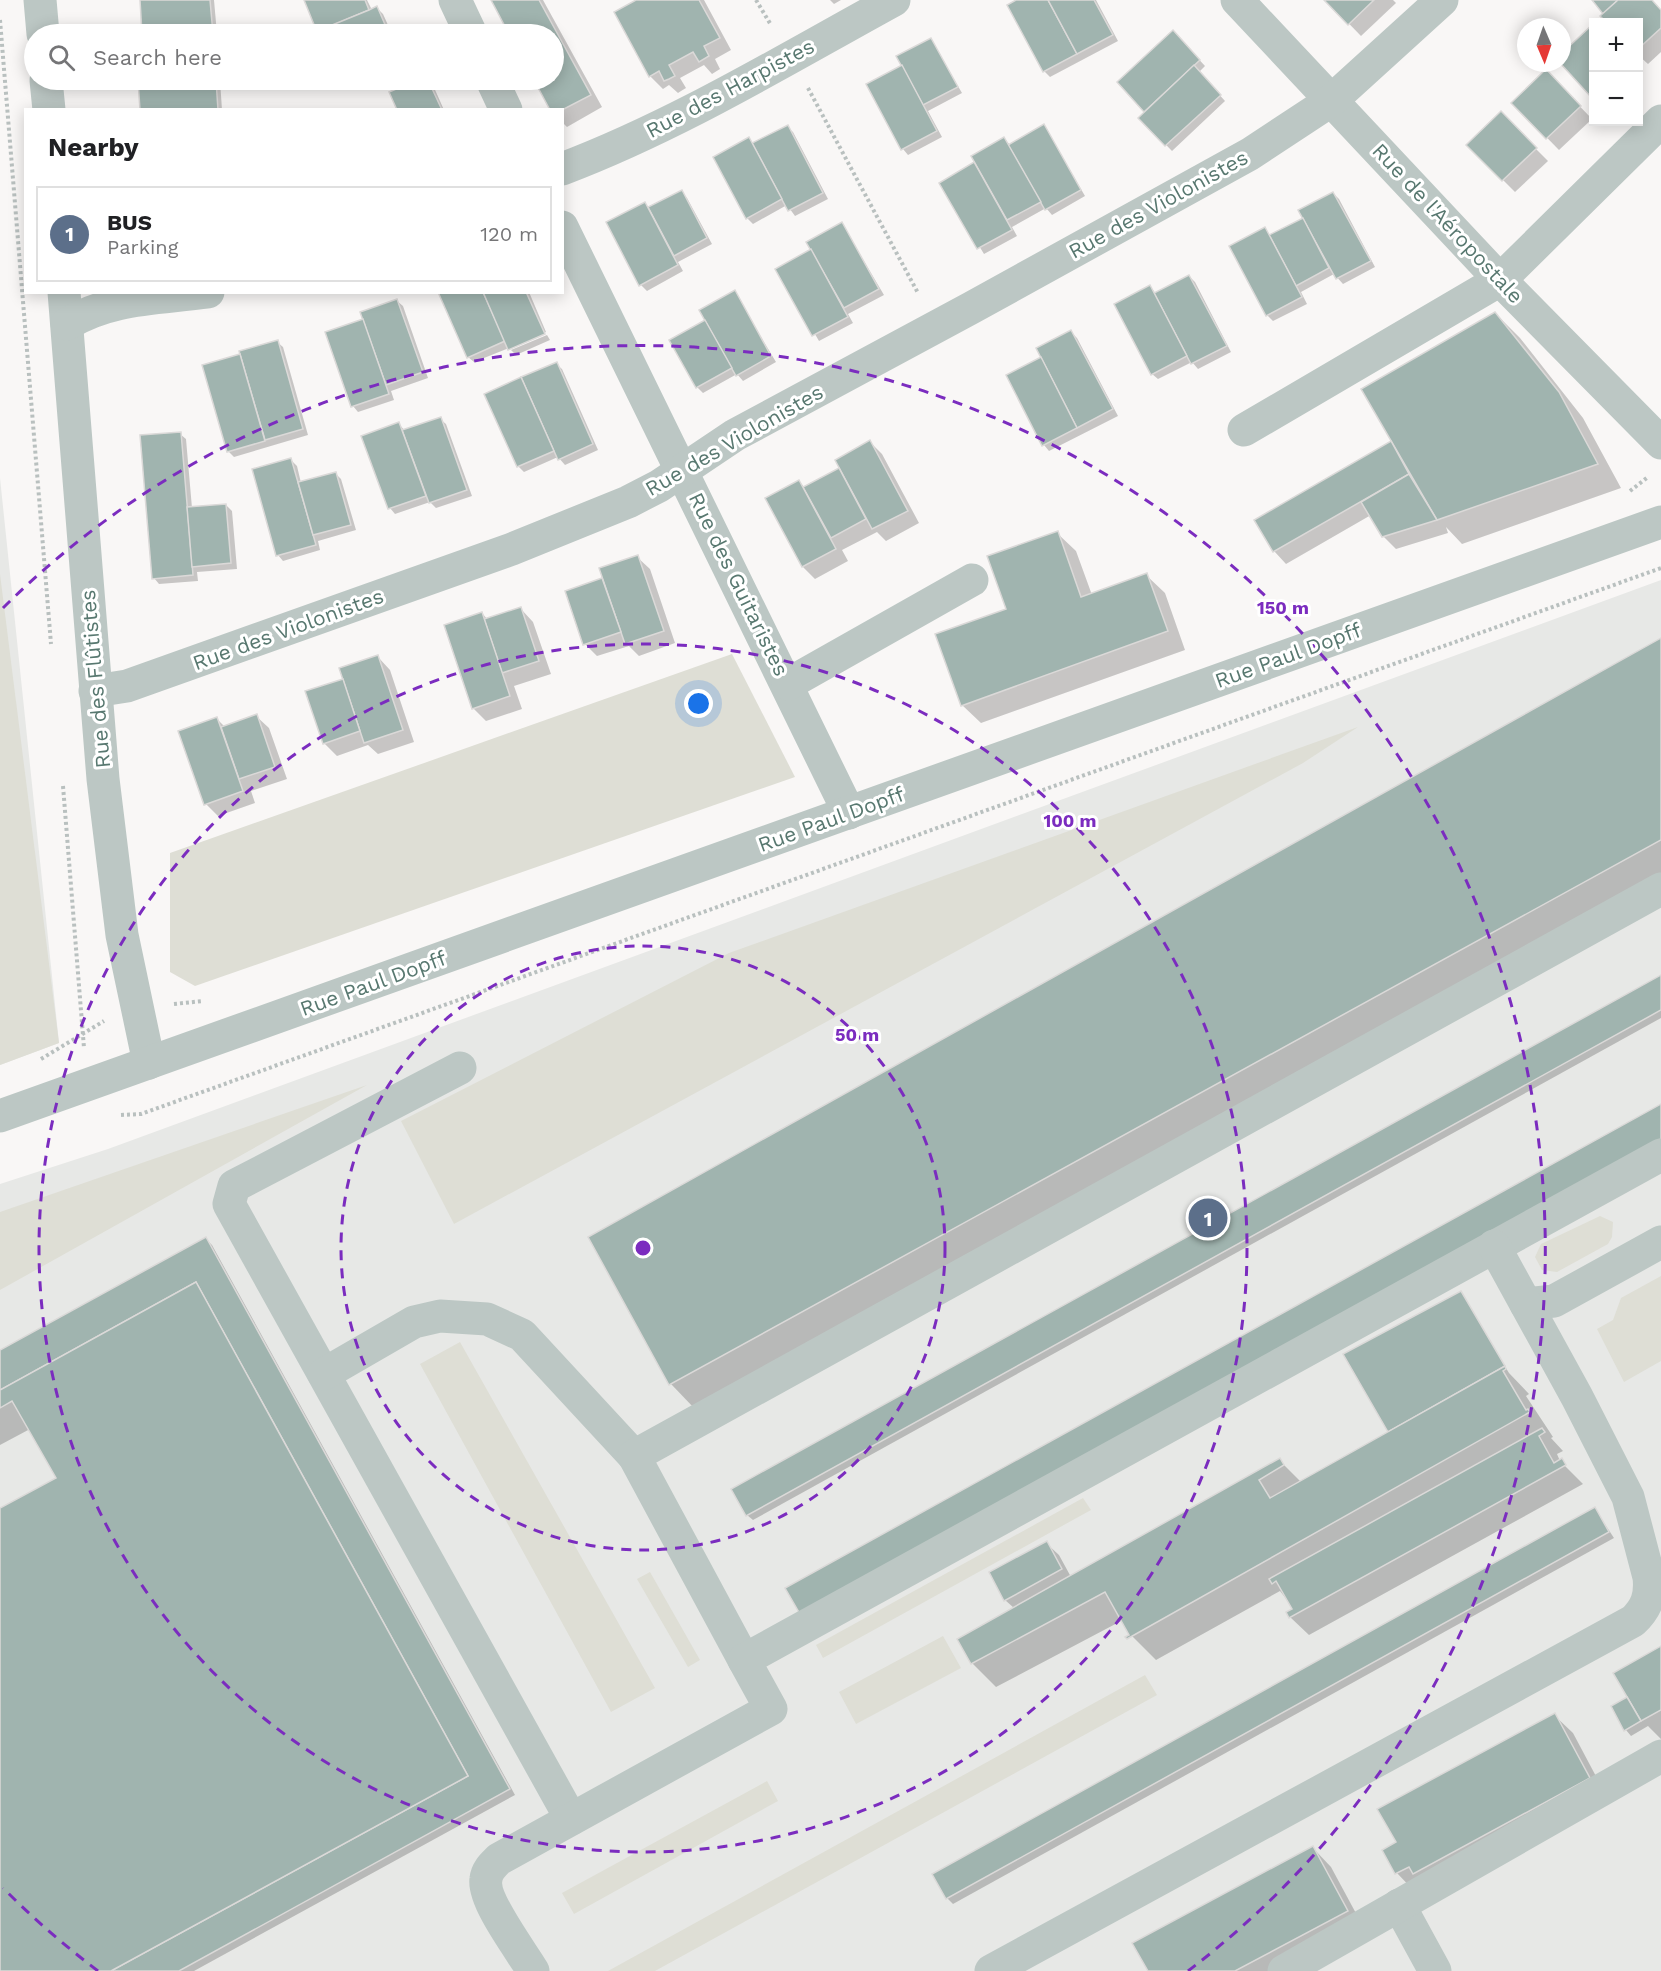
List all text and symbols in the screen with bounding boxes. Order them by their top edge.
north arrow [1517,18,1571,72]
map controls [1589,18,1643,126]
button: + [1589,18,1643,72]
search box [24,24,564,90]
street label: Rue des Harpistes [642,33,818,143]
icon: search [45,41,78,74]
text: Search here [93,45,222,70]
button: − [1589,72,1643,126]
text: Nearby [48,132,139,162]
street label: Rue de l'Aéropostale [1367,138,1529,308]
street label: Rue des Violonistes [1064,144,1252,264]
text: BUS [107,210,152,235]
text: 1 [65,222,74,246]
text: 120 m [480,222,538,246]
text: Parking [107,235,178,259]
street label: Rue des Violonistes [641,379,827,501]
street label: Rue des Guitaristes [684,488,794,680]
street label: Rue des Violonistes [189,583,387,675]
street label: Rue des Flûtistes [75,589,115,769]
text: 150 m [1257,597,1309,618]
street label: Rue Paul Dopff [1212,617,1365,693]
your location [684,689,713,718]
street label: Rue Paul Dopff [755,781,908,857]
text: 100 m [1043,810,1097,831]
street label: Rue Paul Dopff [297,945,450,1021]
text: 50 m [835,1024,879,1045]
pin: 1 [1188,1196,1228,1240]
centre of rings [633,1238,653,1258]

